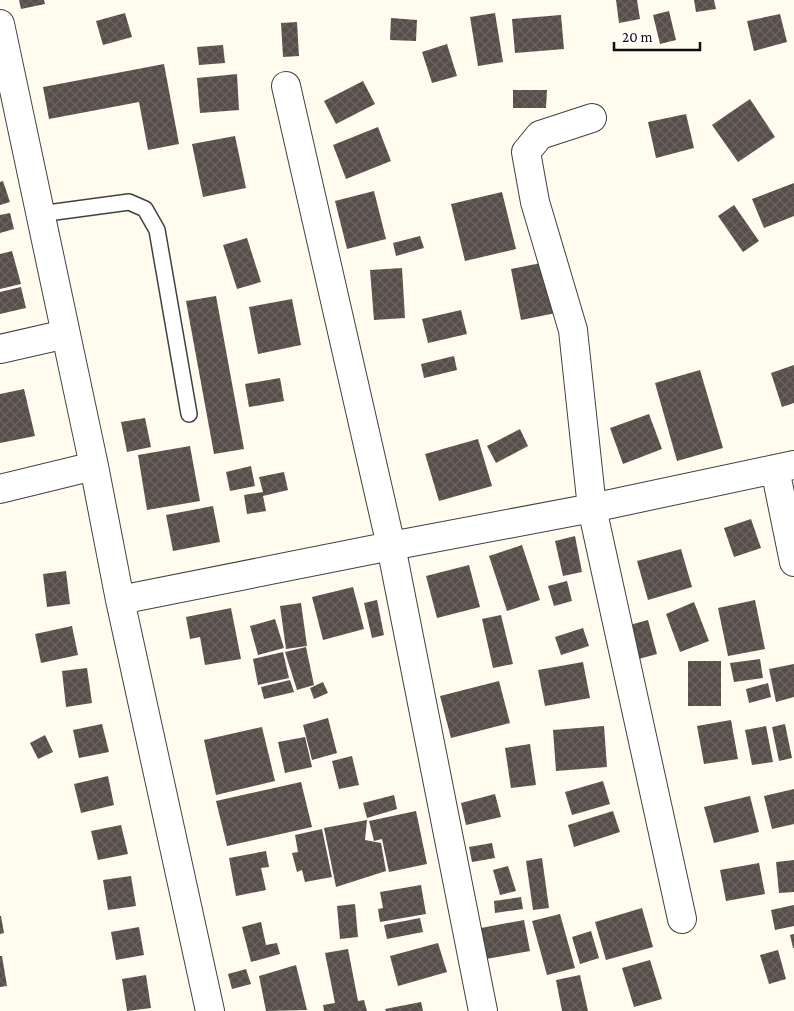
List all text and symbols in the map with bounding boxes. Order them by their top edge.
scale bar [614,20,700,52]
text: 20 m [622,29,653,45]

